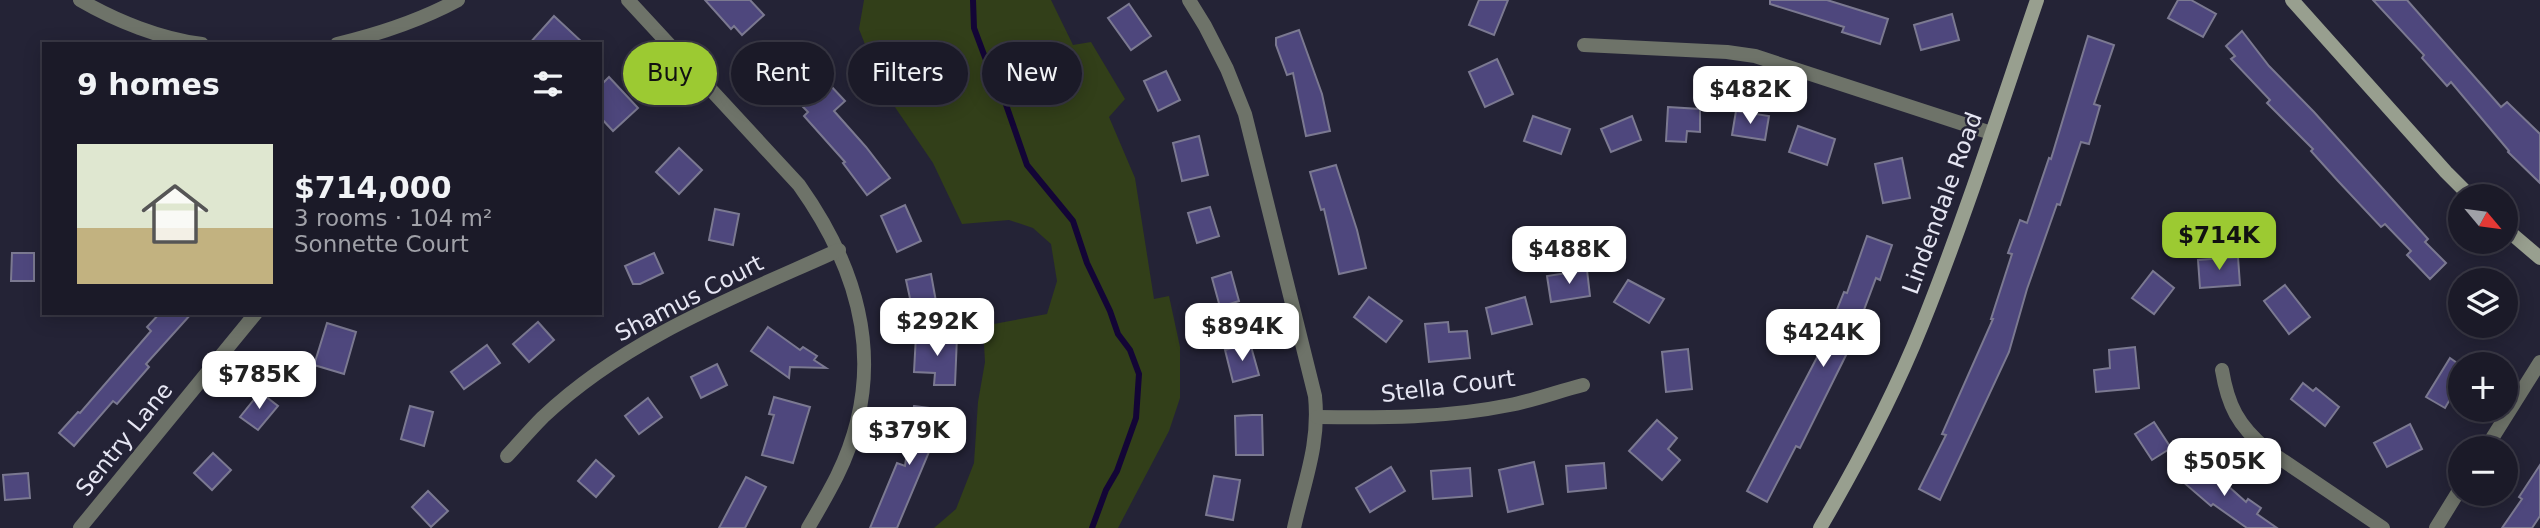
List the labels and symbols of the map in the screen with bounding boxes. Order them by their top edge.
pin: $482K [1701,66,1799,126]
street label: Lindendale Road [1897,109,1987,297]
north arrow [2448,184,2518,254]
pin: $714K [2170,212,2268,272]
pin: $488K [1520,226,1618,286]
street label: Shamus Court [611,249,767,347]
pin: $292K [888,298,986,358]
pin: $894K [1193,304,1291,363]
pin: $424K [1774,310,1872,369]
pin: $785K [210,352,308,411]
street label: Stella Court [1379,365,1517,407]
street label: Sentry Lane [70,377,178,501]
pin: $379K [860,407,958,467]
pin: $505K [2175,438,2273,498]

